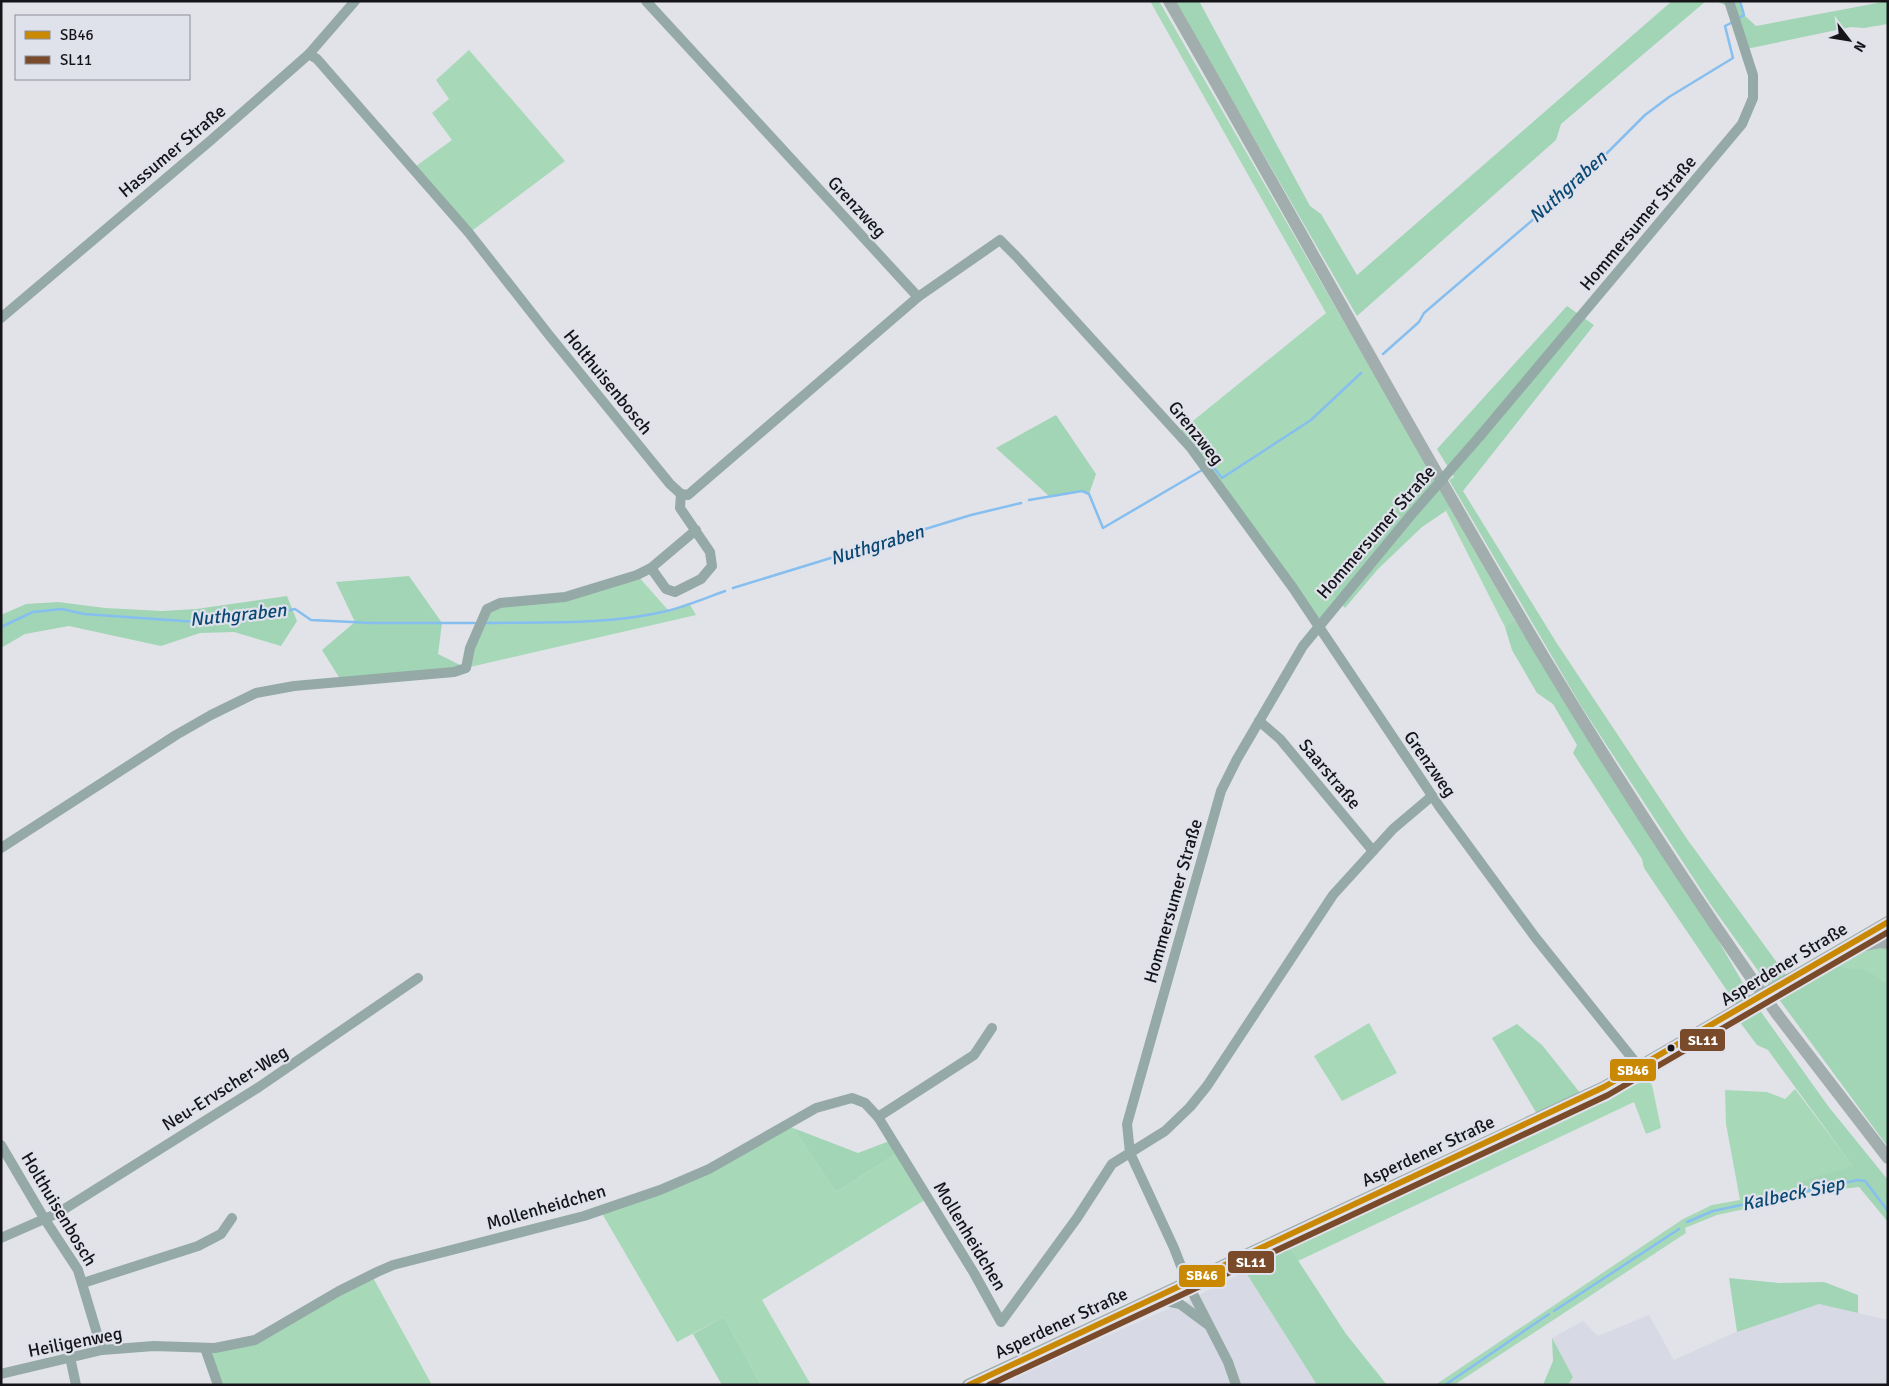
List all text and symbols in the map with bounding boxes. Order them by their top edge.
legend [15,15,190,80]
north arrow [1824,15,1874,65]
text: SB46 [60,26,94,44]
text: N [1850,38,1870,55]
text: SL11 [60,51,92,69]
street label: Hassumer Straße [114,100,230,202]
water label: Nuthgraben [1524,145,1612,228]
street label: Hommersumer Straße [1575,151,1701,295]
street label: Grenzweg [823,172,891,242]
street label: Holthuisenbosch [559,325,657,439]
street label: Grenzweg [1164,397,1228,469]
street label: Hommersumer Straße [1312,461,1440,603]
water label: Nuthgraben [827,519,927,571]
water label: Nuthgraben [189,598,288,632]
street label: Grenzweg [1399,727,1461,801]
street label: Saarstraße [1294,734,1366,814]
street label: Hommersumer Straße [1139,816,1207,986]
street label: Asperdener Straße [1717,917,1851,1011]
line badge: SL11 [1679,1028,1726,1052]
text: SL11 [1688,1032,1719,1049]
street label: Neu-Ervscher-Weg [158,1040,292,1136]
unlabelled marker [1666,1043,1676,1053]
line badge: SB46 [1609,1058,1657,1082]
text: SB46 [1617,1062,1649,1079]
street label: Asperdener Straße [1358,1111,1498,1191]
street label: Holthuisenbosch [16,1148,102,1270]
water label: Kalbeck Siep [1740,1171,1847,1217]
street label: Mollenheidchen [929,1178,1011,1294]
street label: Mollenheidchen [484,1179,608,1235]
line badge: SL11 [1227,1250,1275,1274]
text: SL11 [1236,1254,1267,1271]
line badge: SB46 [1178,1264,1226,1288]
text: SB46 [1186,1267,1218,1284]
street label: Asperdener Straße [991,1283,1131,1363]
street label: Heiligenweg [26,1322,124,1362]

